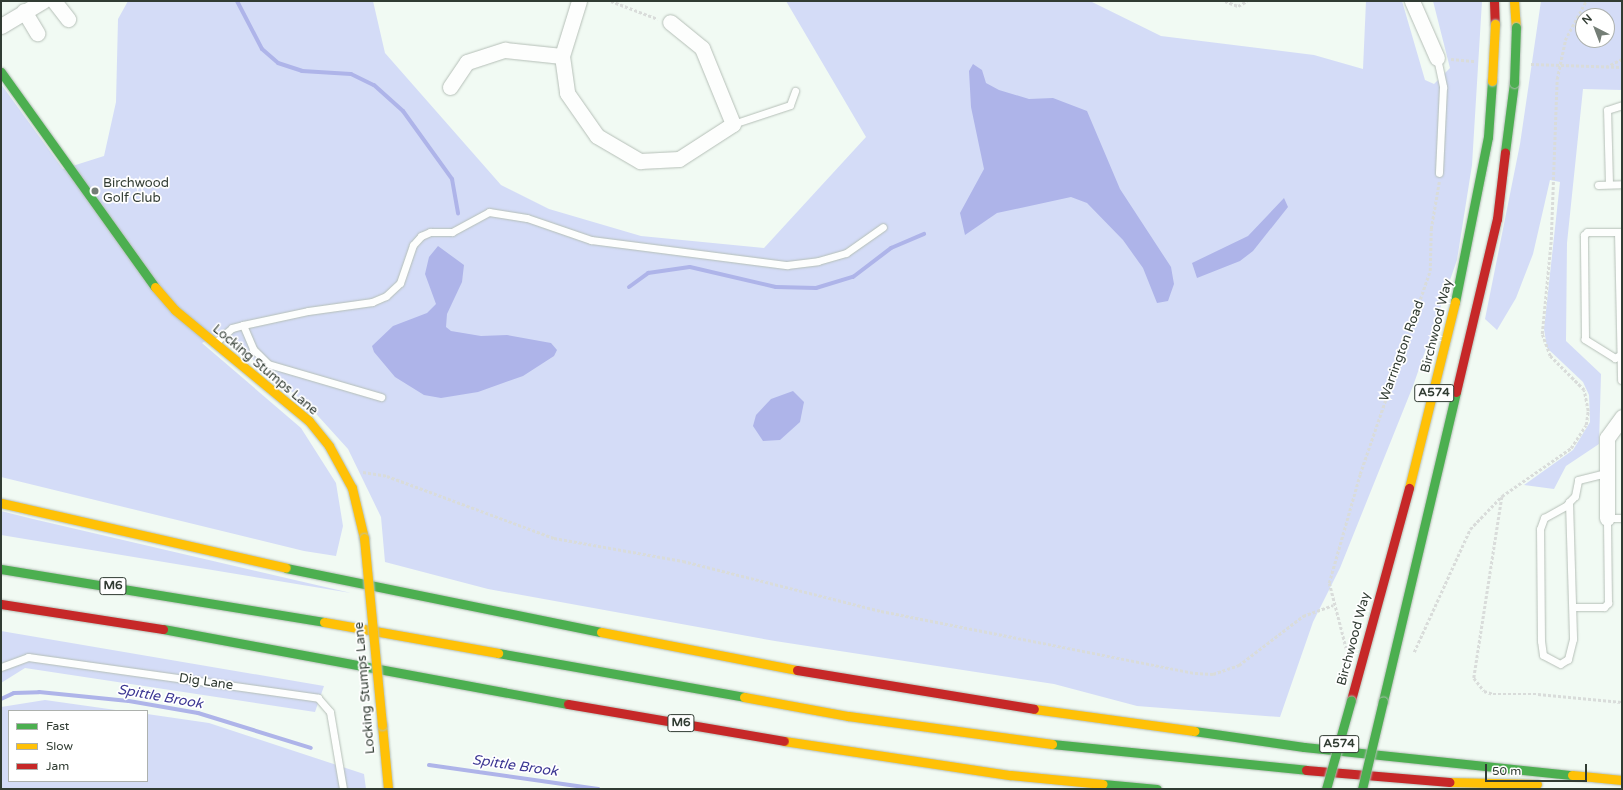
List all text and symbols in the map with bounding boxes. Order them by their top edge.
north arrow [1575,8,1615,48]
text: N [1580,12,1595,27]
place label: Birchwood Golf Club [103,176,169,207]
marker: Birchwood Golf Club [90,186,100,196]
street label: Birchwood Way [1418,278,1456,374]
street label: Warrington Road [1377,299,1427,403]
street label: Locking Stumps Lane [209,321,321,419]
road number: A574 [1414,383,1454,403]
road number: M6 [99,576,127,596]
street label: Birchwood Way [1334,591,1374,687]
street label: Locking Stumps Lane [351,621,379,755]
street label: Dig Lane [178,670,234,694]
water label: Spittle Brook [116,681,204,713]
legend [8,710,148,782]
road number: M6 [667,713,695,733]
text: Fast [46,719,69,733]
road number: A574 [1319,734,1359,754]
text: Slow [46,739,73,753]
water label: Spittle Brook [471,752,559,780]
scale bar [1487,756,1589,782]
text: Jam [46,759,69,773]
text: 50 m [1492,764,1521,778]

